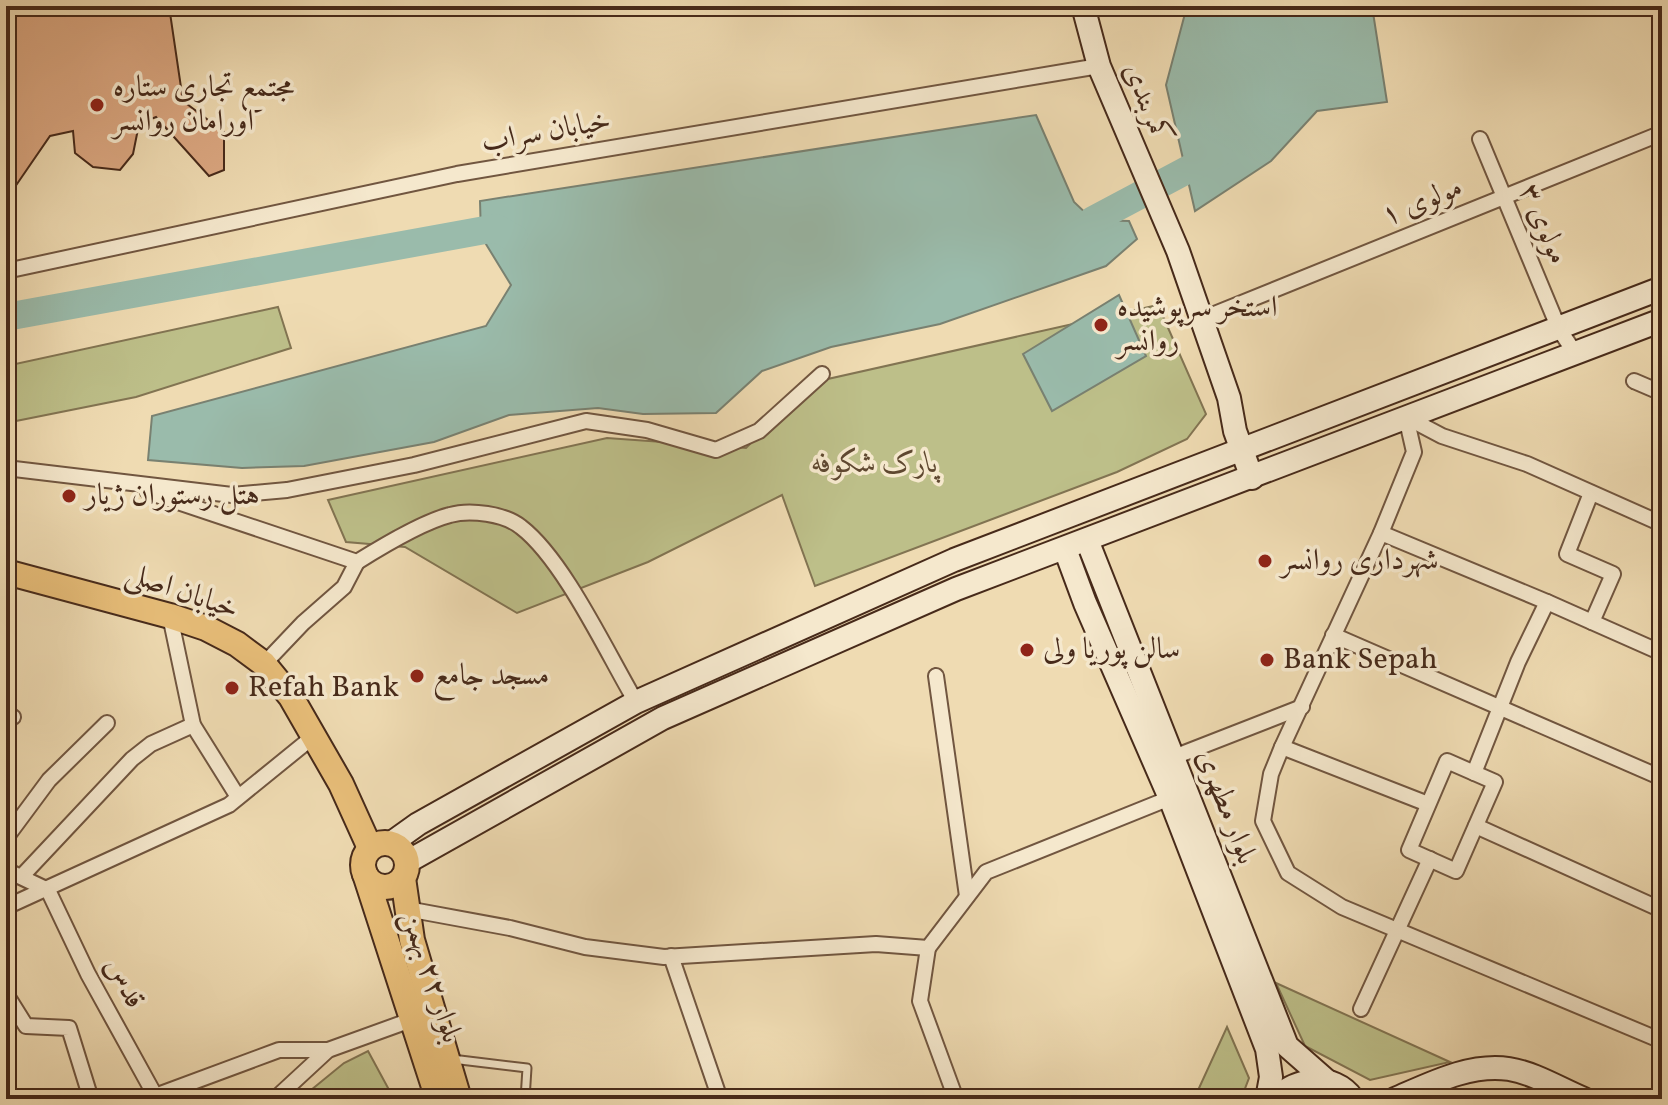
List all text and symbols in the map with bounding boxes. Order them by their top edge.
street label: کمربندی [1112,57,1182,151]
place label: مجتمع تجاری ستاره اورامان روانسر [110,67,294,143]
marker: مجتمع تجاری ستاره اورامان روانسر [88,96,106,114]
street label: خیابان سراب [478,100,614,164]
street label: مولوی ۱ [1375,167,1469,237]
street label: مولوی ۳ [1507,177,1579,271]
place label: استخر سرپوشیده روانسر [1114,287,1277,363]
marker: استخر سرپوشیده روانسر [1092,316,1110,334]
park label: پارک شکوفه [812,443,941,485]
place label: هتل رستوران ژیار [82,475,260,517]
marker: هتل رستوران ژیار [60,487,78,505]
place label: شهرداری روانسر [1278,540,1439,582]
marker: شهرداری روانسر [1256,552,1274,570]
street label: خیابان اصلی [120,553,244,631]
place label: سالن پوریا ولی [1043,629,1180,671]
place label: Bank Sepah [1283,639,1438,681]
marker: سالن پوریا ولی [1018,641,1036,659]
marker: Bank Sepah [1258,651,1276,669]
place label: مسجد جامع [433,655,549,701]
place label: Refah Bank [248,667,399,709]
marker: مسجد جامع [408,667,426,685]
marker: Refah Bank [223,679,241,697]
street label: بلوار مطهری [1185,743,1267,871]
street label: بلوار ۲۲ بهمن [390,905,472,1049]
street label: قدس [93,950,155,1016]

